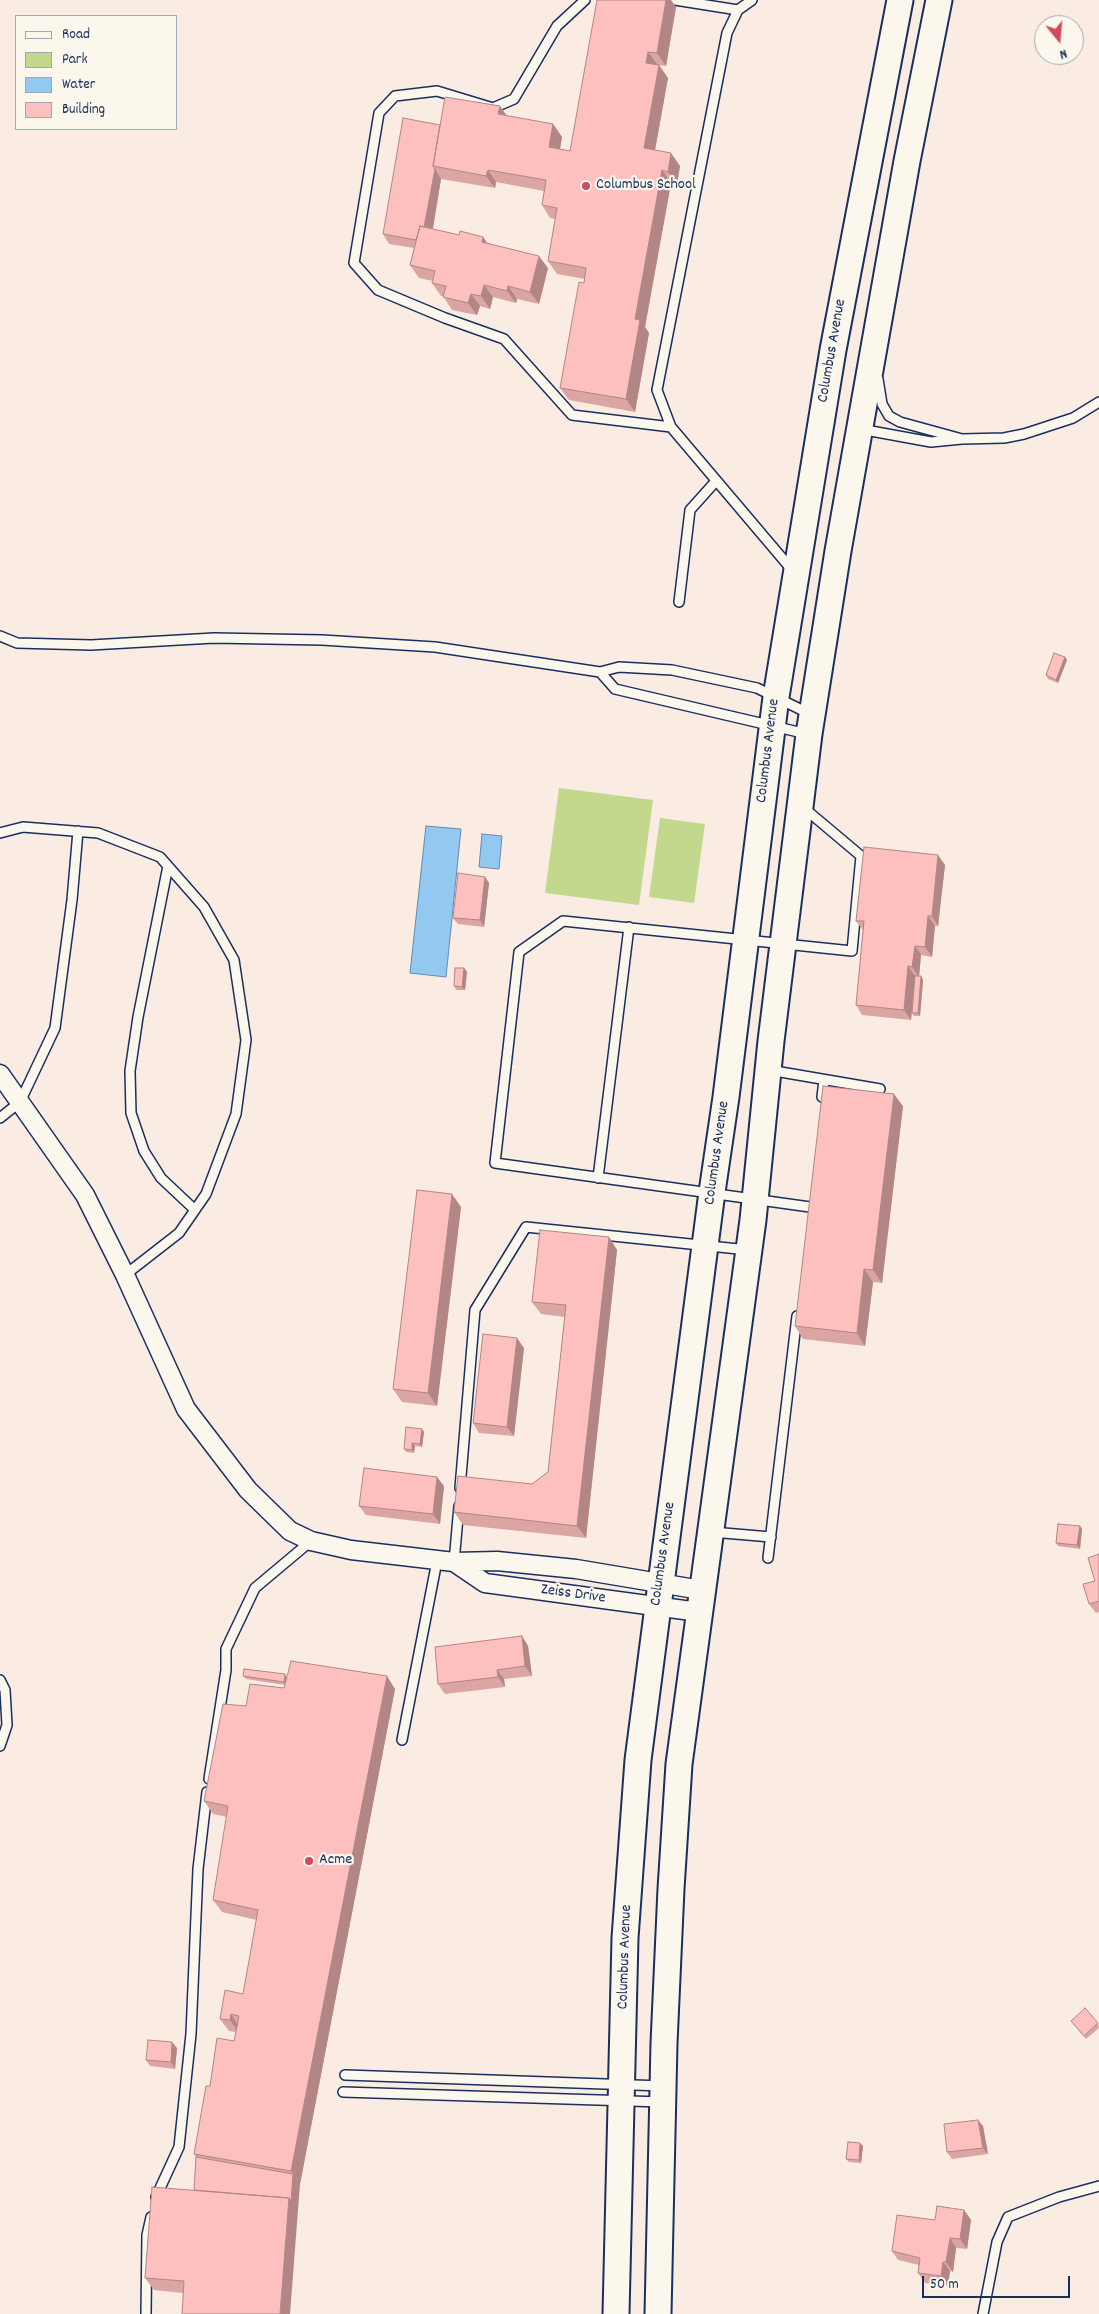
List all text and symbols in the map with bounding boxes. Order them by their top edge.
legend [15,15,178,130]
north arrow [1034,15,1084,65]
text: Road [62,24,90,46]
text: N [1057,43,1069,64]
text: Park [62,49,88,71]
text: Water [62,74,95,96]
text: Building [62,99,105,121]
place label: Columbus School [596,176,696,196]
marker: Columbus School [580,180,592,192]
street label: Columbus Avenue [814,298,852,404]
street label: Columbus Avenue [753,698,785,804]
street label: Columbus Avenue [701,1100,735,1206]
street label: Columbus Avenue [647,1501,681,1607]
street label: Zeiss Drive [539,1581,607,1609]
place label: Acme [319,1851,352,1871]
marker: Acme [303,1855,315,1867]
street label: Columbus Avenue [615,1904,637,2010]
scale bar [924,2266,1072,2298]
text: 50 m [930,2274,959,2296]

